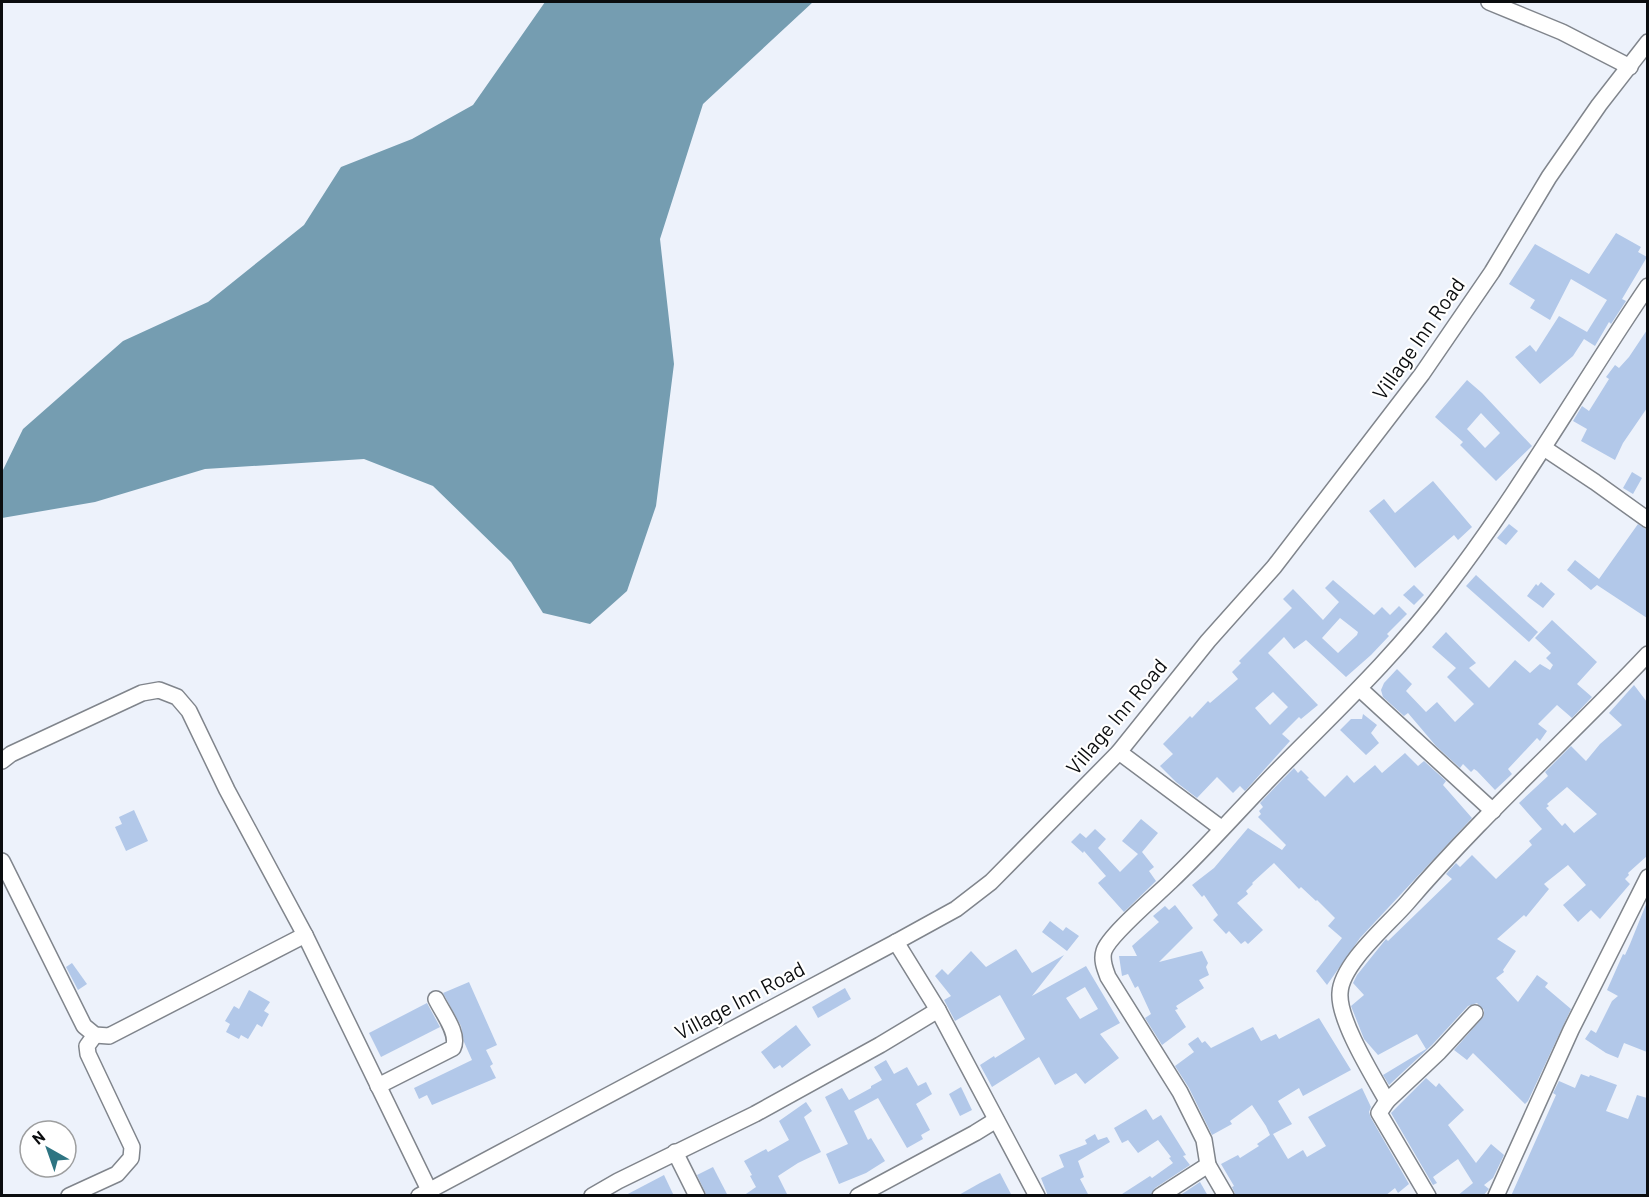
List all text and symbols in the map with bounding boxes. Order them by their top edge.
street label: Village Inn Road [1366,272,1469,404]
street label: Village Inn Road [1060,653,1172,779]
street label: Village Inn Road [670,955,808,1044]
north arrow [18,1119,78,1179]
text: N [28,1126,48,1148]

